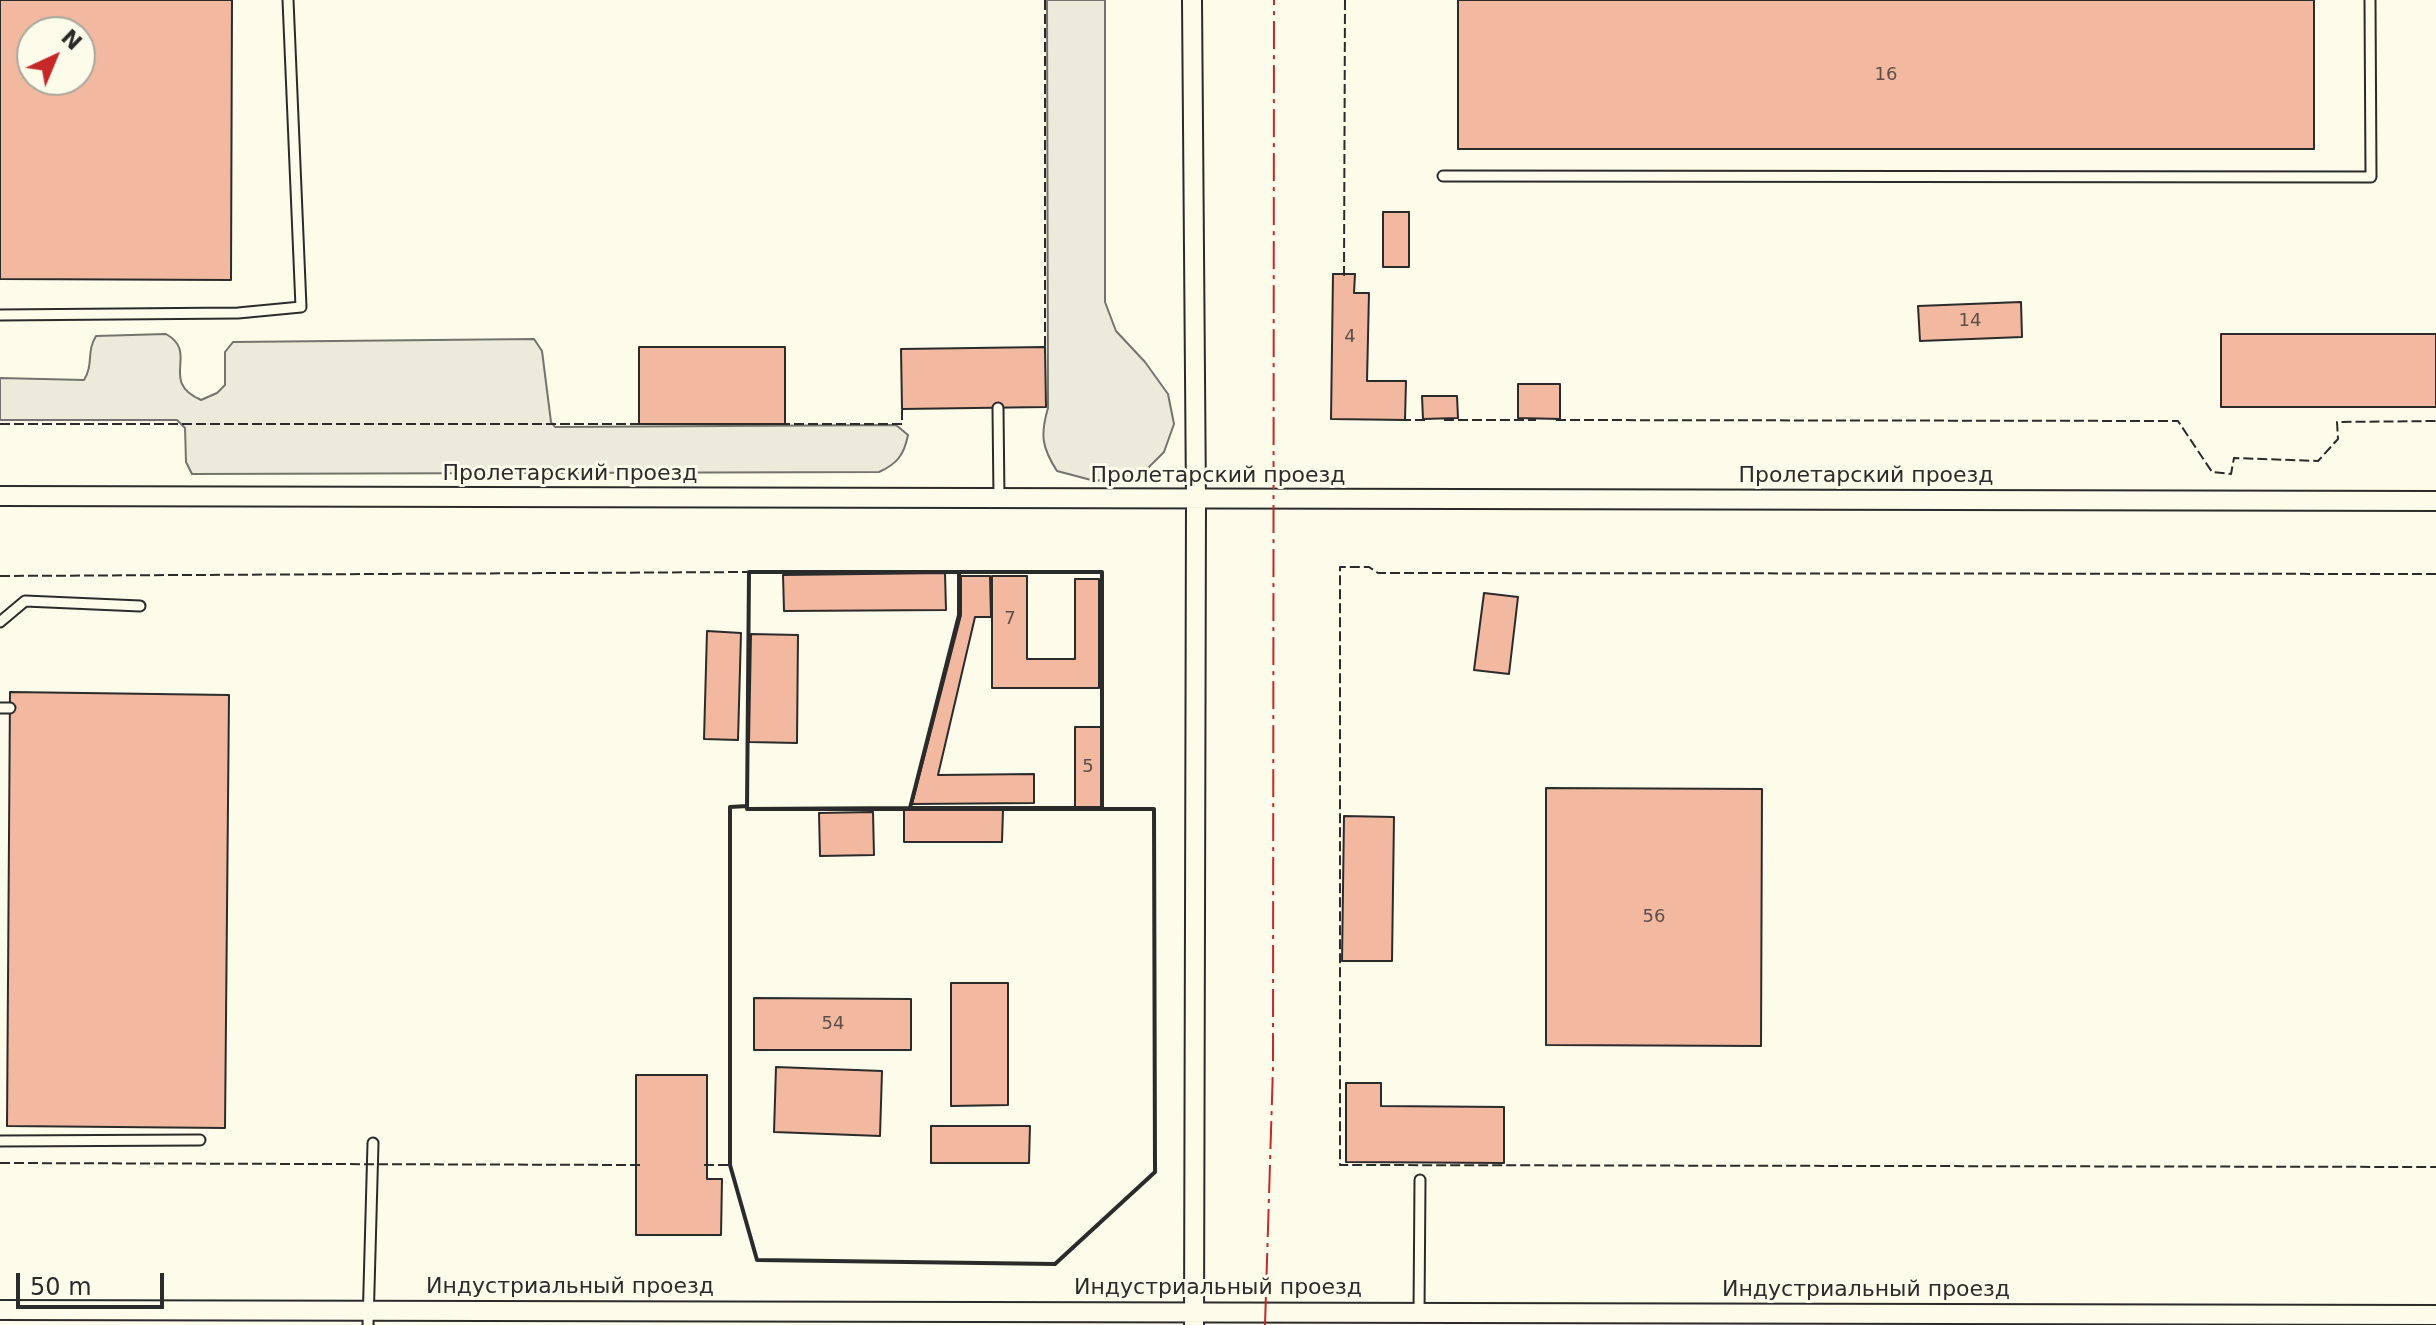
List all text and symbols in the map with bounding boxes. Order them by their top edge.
north arrow [16,16,96,96]
text: N [56,24,87,55]
house number: 16 [1875,64,1897,86]
house number: 14 [1959,310,1981,332]
house number: 4 [1344,326,1356,348]
street label: Пролетарский проезд [442,461,698,487]
street label: Пролетарский проезд [1090,463,1346,489]
street label: Пролетарский проезд [1738,463,1994,489]
house number: 7 [1004,608,1016,630]
house number: 5 [1082,756,1094,778]
house number: 56 [1643,906,1665,928]
house number: 54 [822,1013,844,1035]
scale bar [20,1257,168,1307]
text: 50 m [30,1273,92,1301]
street label: Индустриальный проезд [426,1274,714,1300]
street label: Индустриальный проезд [1074,1275,1362,1301]
street label: Индустриальный проезд [1722,1277,2010,1303]

